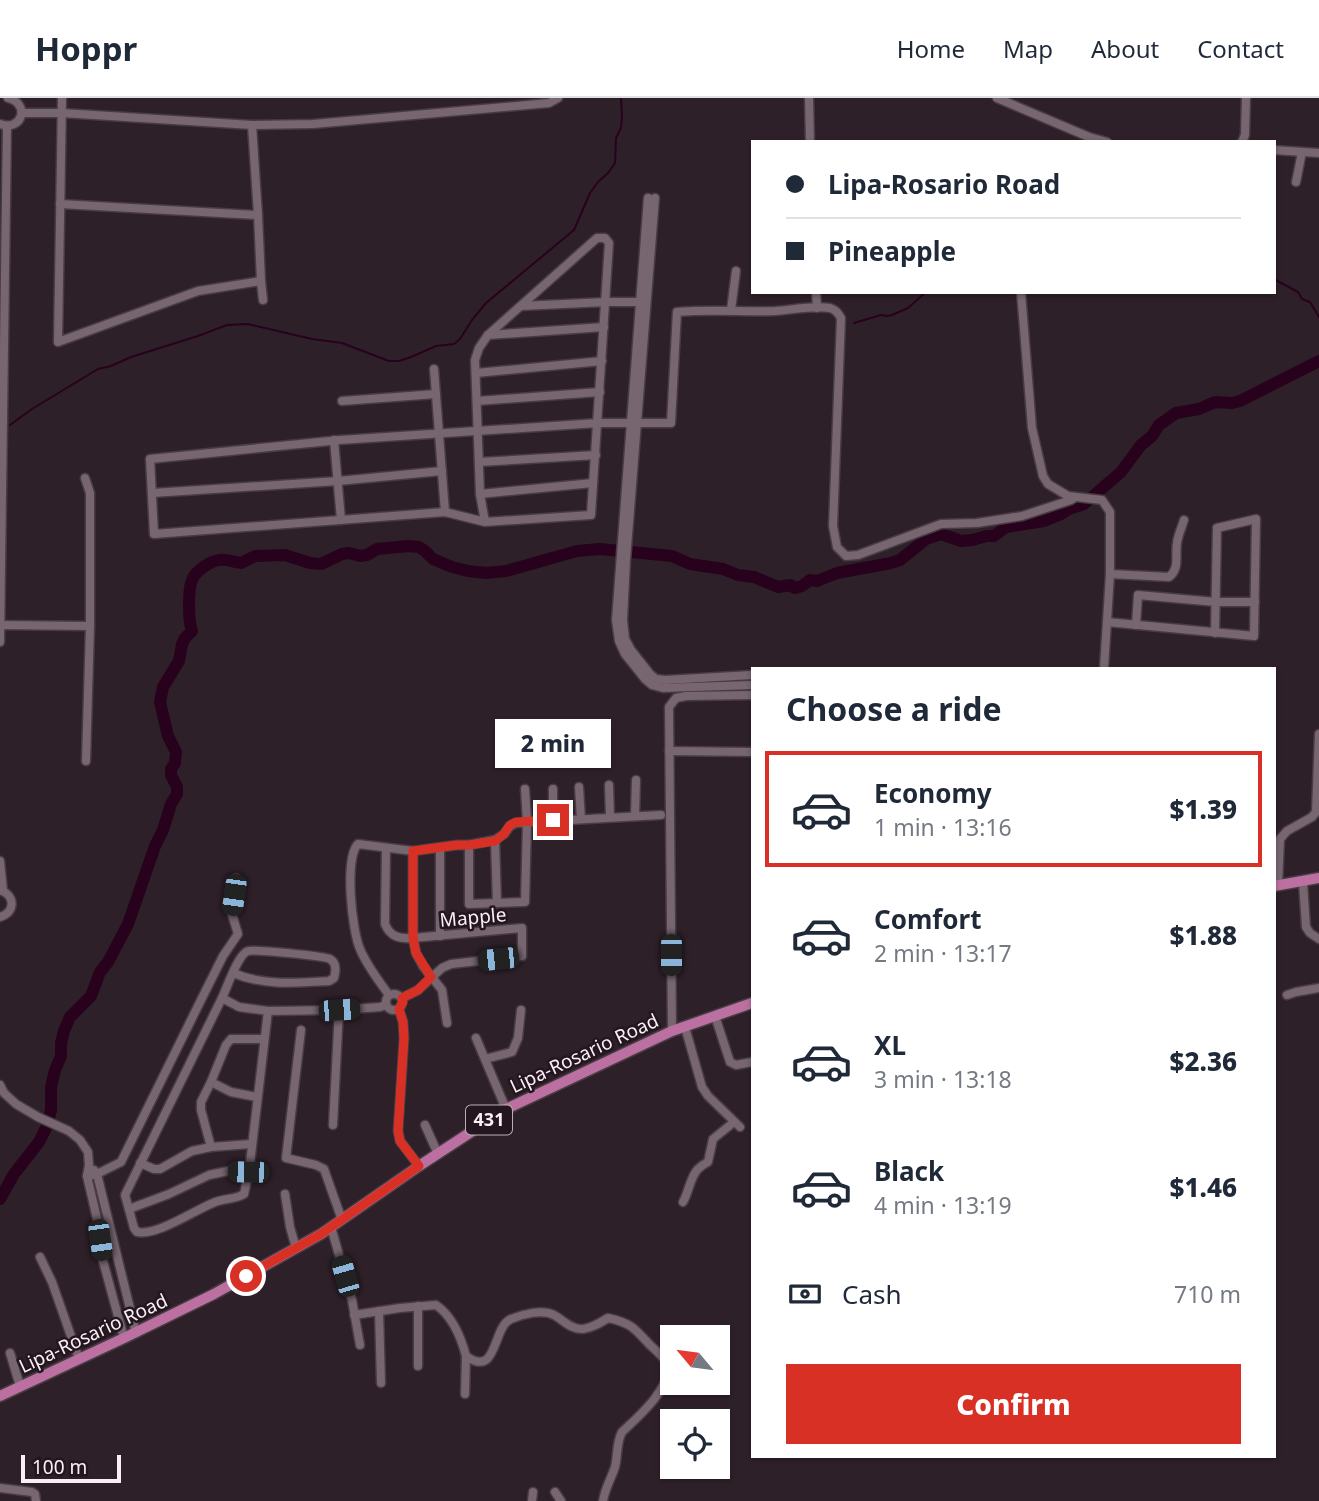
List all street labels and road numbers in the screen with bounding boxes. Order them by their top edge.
street label: Mapple [439,901,507,933]
street label: Lipa-Rosario Road [505,1007,663,1099]
road number: 431 [466,1105,512,1134]
street label: Lipa-Rosario Road [14,1287,172,1379]

